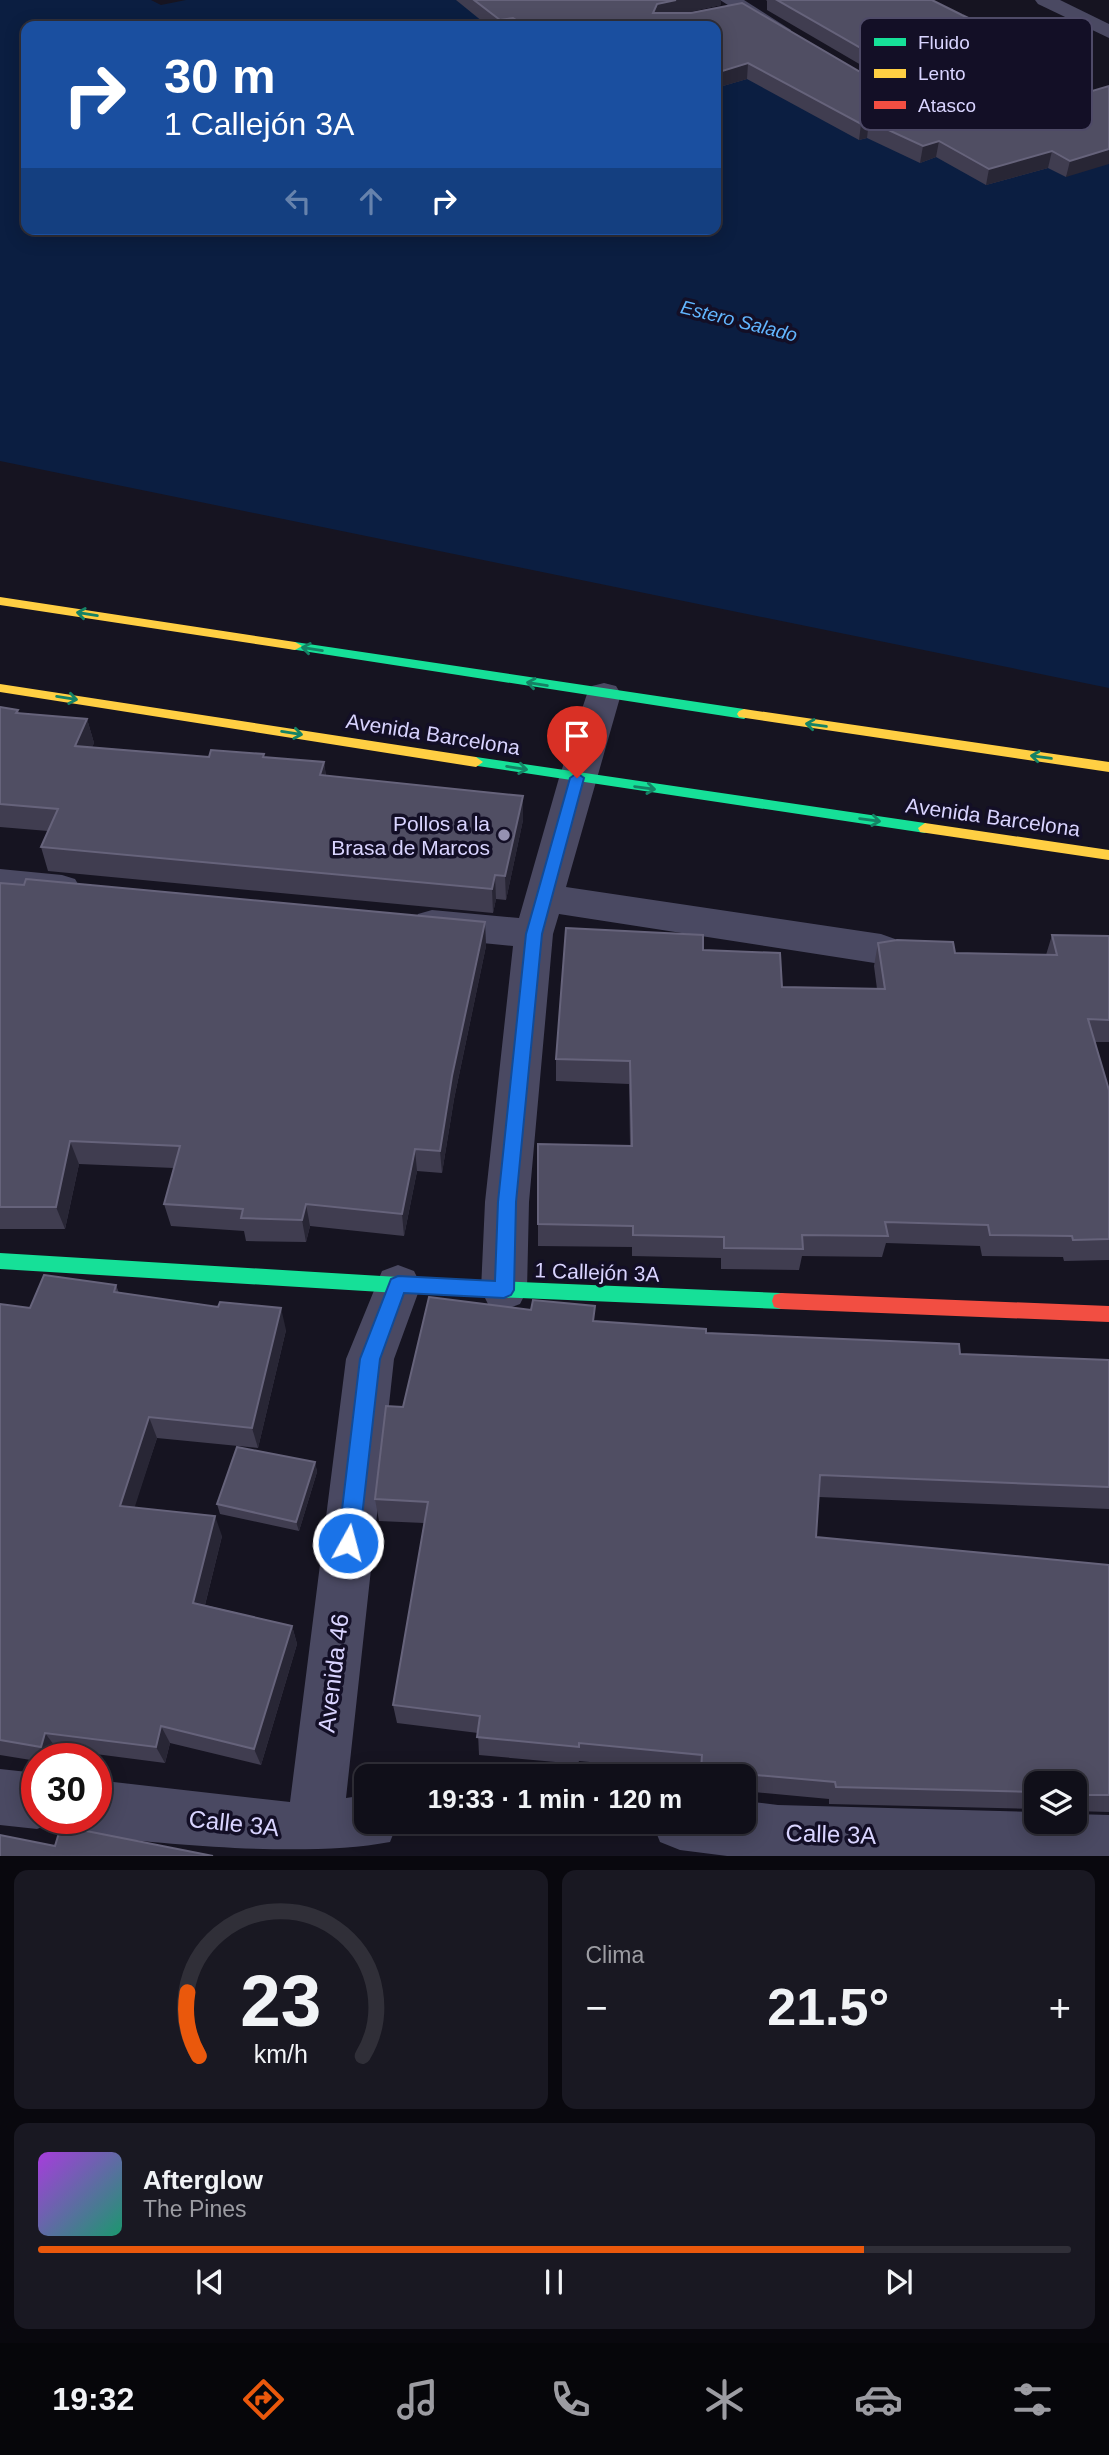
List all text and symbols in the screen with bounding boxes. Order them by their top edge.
legend [860,18,1092,130]
text: Fluido [918,32,970,53]
icon: right [49,49,140,140]
text: 30 m [164,49,276,103]
text: Lento [918,63,966,84]
text: Atasco [918,95,976,116]
text: 1 Callejón 3A [164,106,354,142]
icon: left [279,182,317,220]
icon: ahead [352,182,390,220]
icon: right [425,182,463,220]
water label: Estero Salado [679,296,799,346]
one-way arrow [76,607,99,620]
one-way arrow [301,642,324,655]
one-way arrow [526,677,549,690]
one-way arrow [56,692,78,705]
pin [547,706,607,778]
street label: Avenida Barcelona [344,709,522,759]
icon: arrive [558,717,596,755]
one-way arrow [805,718,828,731]
one-way arrow [280,727,303,740]
one-way arrow [1031,750,1053,763]
one-way arrow [505,762,528,775]
one-way arrow [633,781,655,794]
street label: Avenida Barcelona [904,793,1082,841]
place label: Pollos a la Brasa de Marcos [331,812,490,859]
one-way arrow [858,814,881,827]
marker: Pollos a la Brasa de Marcos [496,827,512,843]
street label: 1 Callejón 3A [534,1258,660,1286]
position arrow [311,1506,385,1580]
street label: Avenida 46 [312,1612,354,1734]
speed limit sign: 30 [21,1743,112,1834]
map controls [1024,1771,1087,1834]
button: layers [1024,1771,1087,1834]
text: 19:33 · 1 min · 120 m [428,1784,682,1814]
street label: Calle 3A [187,1805,281,1841]
street label: Calle 3A [785,1819,877,1849]
text: Clima [586,1942,644,1968]
text: 23 [240,1960,321,2041]
text: 21.5° [767,1978,889,2036]
text: − [586,1987,608,2029]
text: + [1049,1987,1071,2029]
text: km/h [254,2039,308,2067]
text: Afterglow [143,2165,263,2195]
text: The Pines [143,2196,247,2222]
icon: previous [191,2263,229,2301]
icon: pause [535,2263,573,2301]
icon: next [880,2263,918,2301]
icon: directions [239,2375,288,2424]
icon: music [393,2375,442,2424]
icon: phone [546,2375,595,2424]
icon: climate [700,2375,749,2424]
icon: car [854,2375,903,2424]
icon: filters [1008,2375,1057,2424]
text: 19:32 [52,2381,134,2417]

